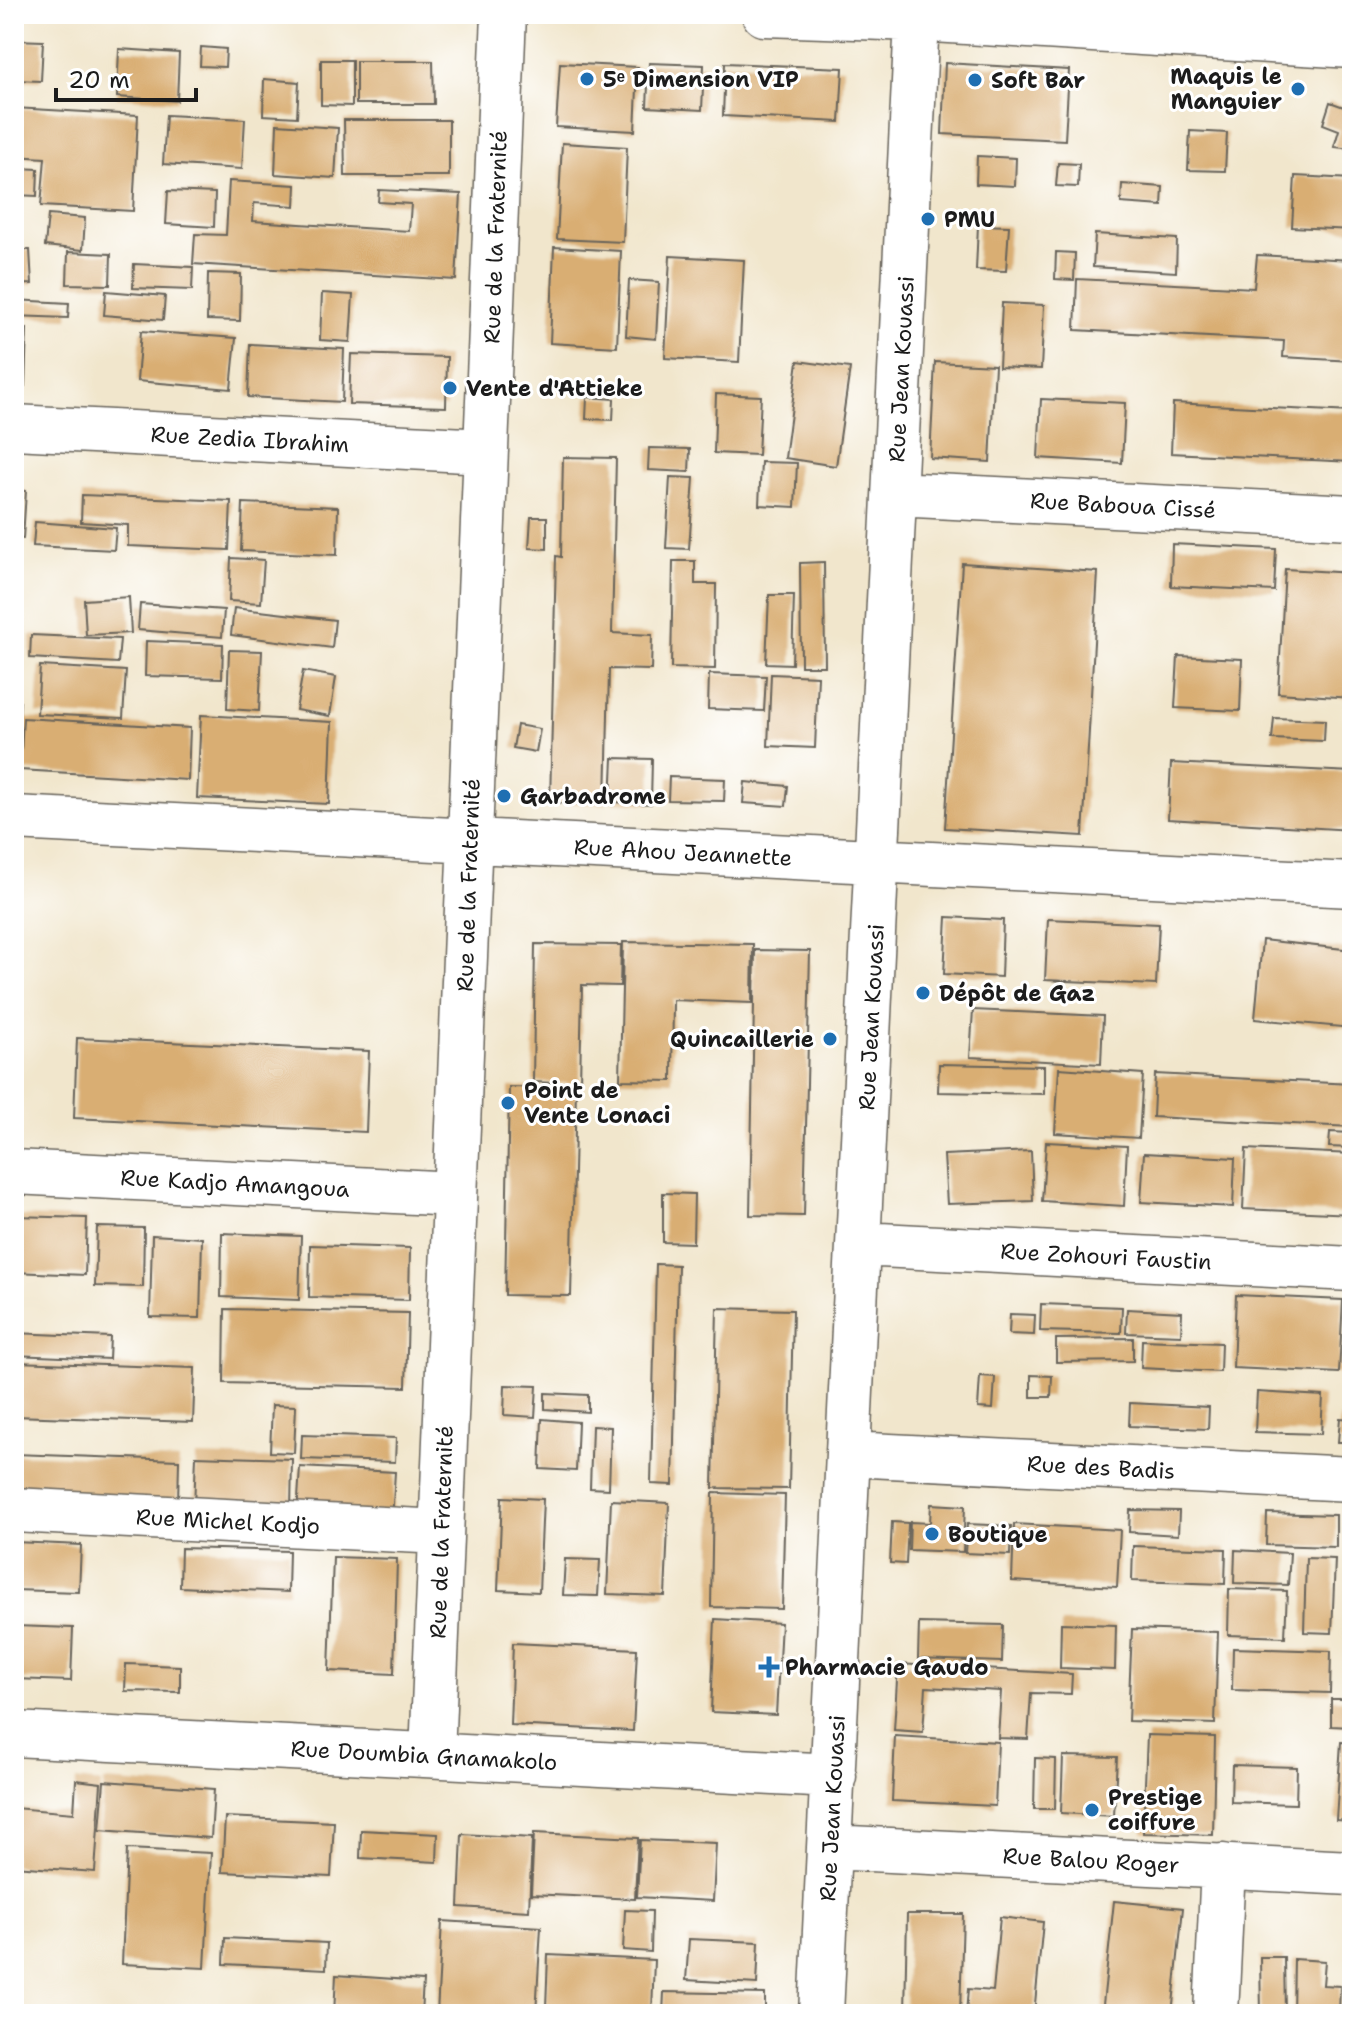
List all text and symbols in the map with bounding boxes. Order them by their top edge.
scale bar [56,52,196,102]
place label: Maquis le Manguier [1170,62,1282,116]
text: 20 m [68,64,130,96]
place label: 5ᵉ Dimension VIP [603,65,799,94]
place label: Soft Bar [991,66,1085,95]
marker: 5ᵉ Dimension VIP [578,70,596,88]
marker: Soft Bar [966,71,984,89]
marker: Maquis le Manguier [1289,80,1307,98]
street label: Rue de la Fraternité [477,130,514,344]
place label: PMU [944,205,995,234]
marker: PMU [919,210,937,228]
street label: Rue Jean Kouassi [882,275,921,463]
place label: Vente d'Attieke [466,374,643,403]
marker: Vente d'Attieke [441,379,459,397]
street label: Rue Zedia Ibrahim [150,420,350,459]
street label: Rue Baboua Cissé [1029,486,1217,525]
street label: Rue de la Fraternité [450,778,487,992]
place label: Garbadrome [520,782,666,811]
marker: Garbadrome [495,787,513,805]
street label: Rue Ahou Jeannette [573,832,793,873]
street label: Rue Jean Kouassi [852,923,891,1111]
place label: Dépôt de Gaz [939,979,1095,1008]
marker: Dépôt de Gaz [914,984,932,1002]
place label: Quincaillerie [670,1025,814,1054]
marker: Quincaillerie [821,1030,839,1048]
place label: Point de Vente Lonaci [524,1076,670,1130]
marker: Point de Vente Lonaci [499,1094,517,1112]
street label: Rue Kadjo Amangoua [120,1163,351,1204]
street label: Rue Zohouri Faustin [1000,1236,1212,1277]
street label: Rue de la Fraternité [423,1425,460,1639]
street label: Rue des Badis [1026,1449,1176,1486]
street label: Rue Michel Kodjo [135,1502,321,1541]
place label: Boutique [948,1520,1048,1549]
marker: Boutique [923,1525,941,1543]
place label: Pharmacie Gaudo [785,1653,988,1682]
marker: Pharmacie Gaudo [760,1658,778,1676]
street label: Rue Jean Kouassi [813,1714,852,1902]
street label: Rue Doumbia Gnamakolo [290,1734,558,1777]
place label: Prestige coiffure [1108,1783,1202,1837]
marker: Prestige coiffure [1083,1801,1101,1819]
street label: Rue Balou Roger [1002,1841,1180,1880]

